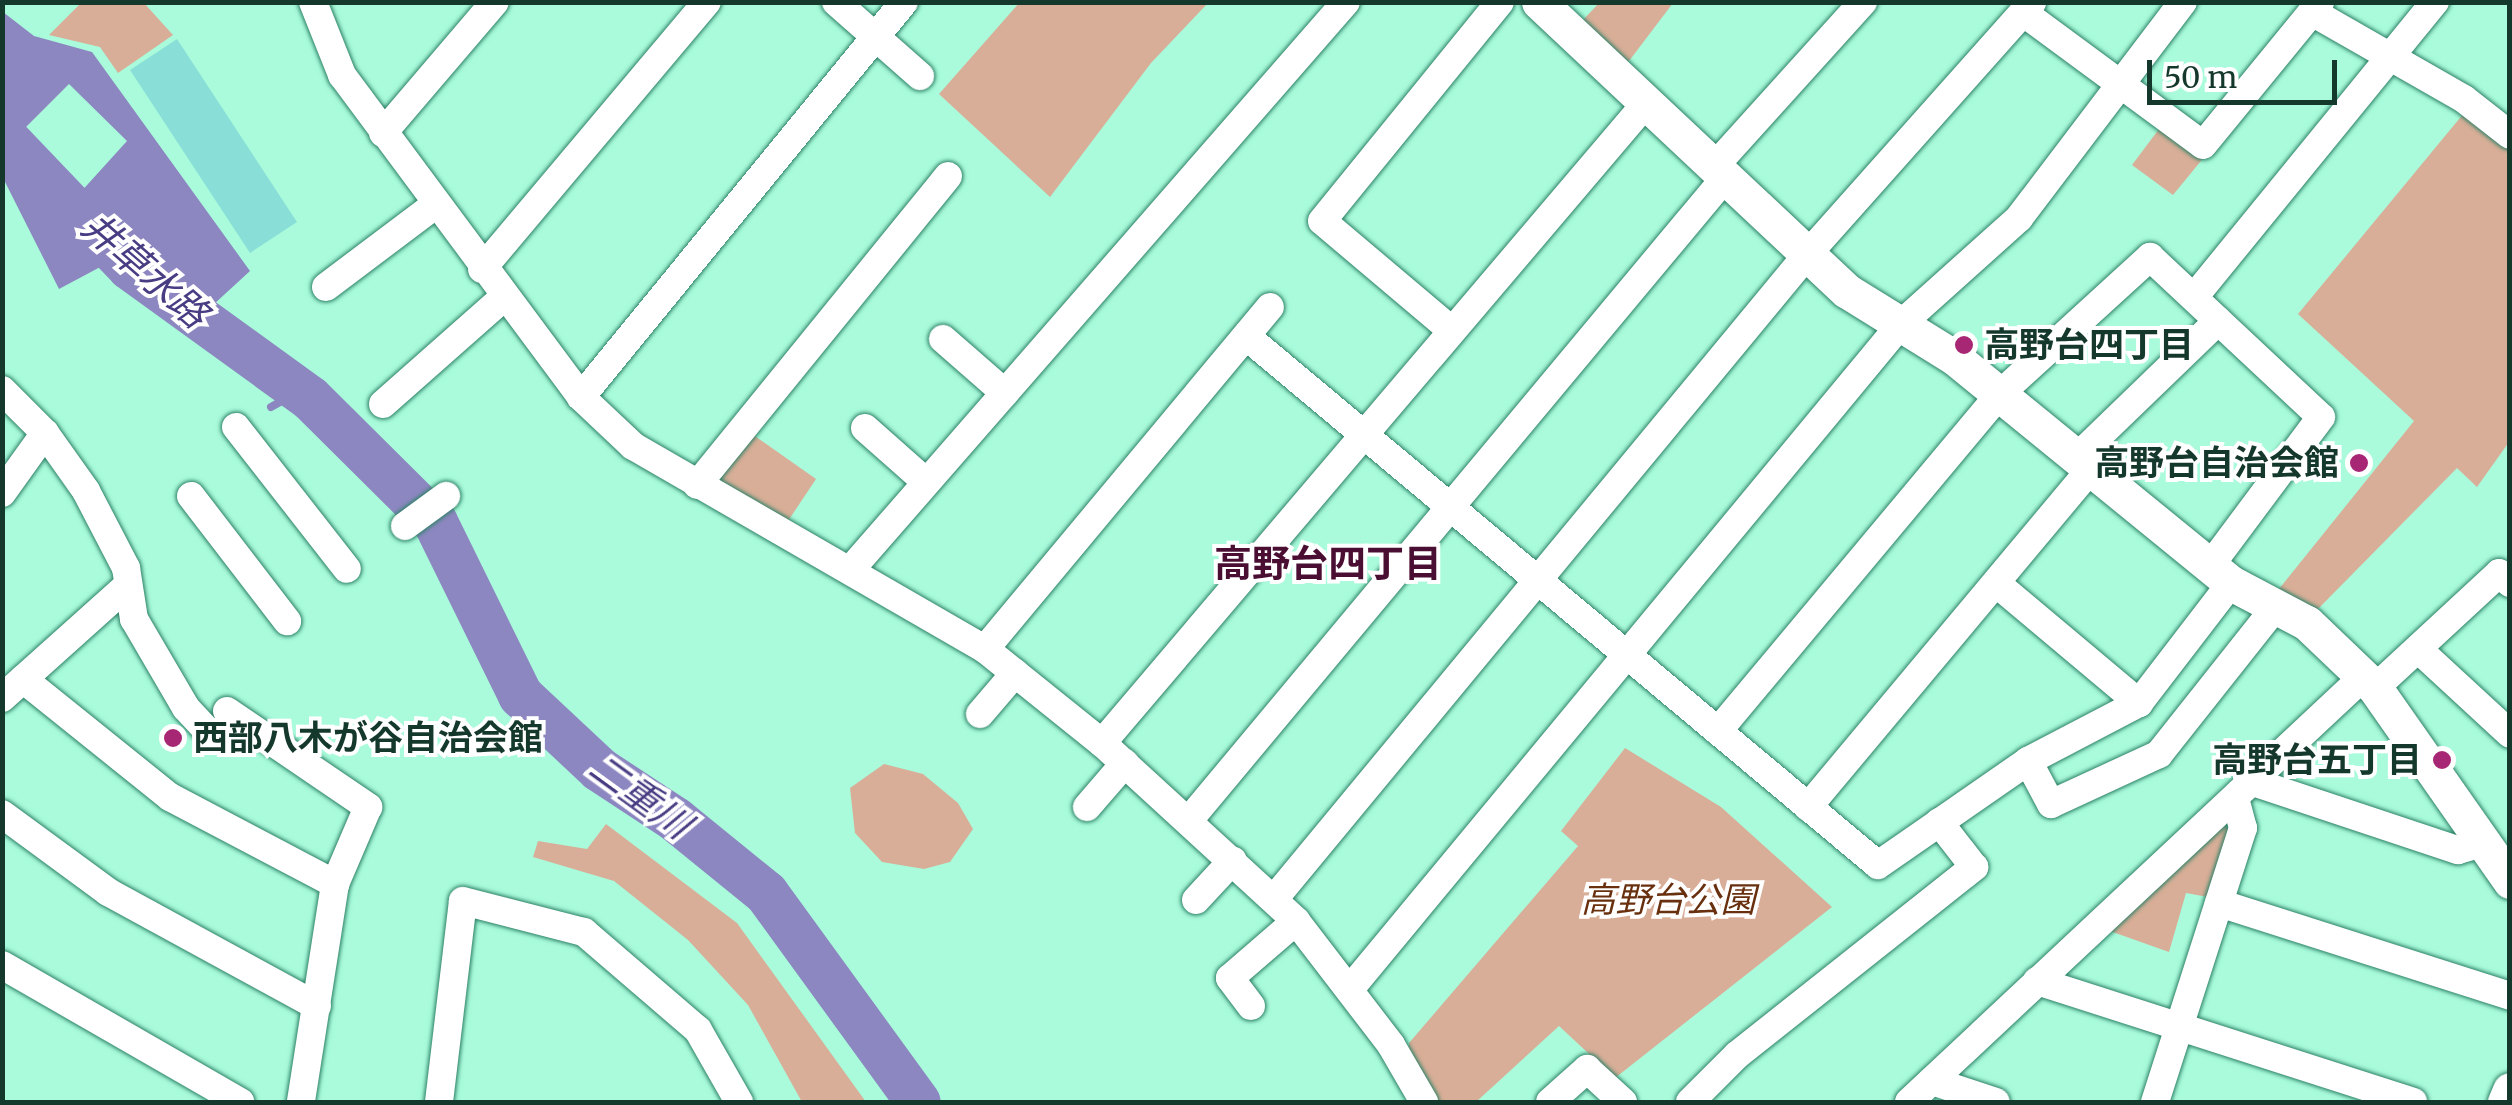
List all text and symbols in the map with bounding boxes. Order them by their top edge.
scale bar [2152,40,2342,102]
text: 50 m [2164,58,2237,96]
water label: 井草水路 [73,203,217,337]
place label: 高野台四丁目 [1984,324,2194,366]
marker: 高野台四丁目 [1953,334,1975,356]
place label: 高野台自治会館 [2094,442,2339,484]
marker: 高野台自治会館 [2348,452,2370,474]
district label: 高野台四丁目 [1214,541,1442,587]
place label: 西部八木が谷自治会館 [193,717,543,759]
marker: 西部八木が谷自治会館 [162,727,184,749]
place label: 高野台五丁目 [2212,739,2422,781]
water label: 二重川 [580,744,700,848]
marker: 高野台五丁目 [2431,749,2453,771]
park label: 高野台公園 [1581,879,1755,921]

